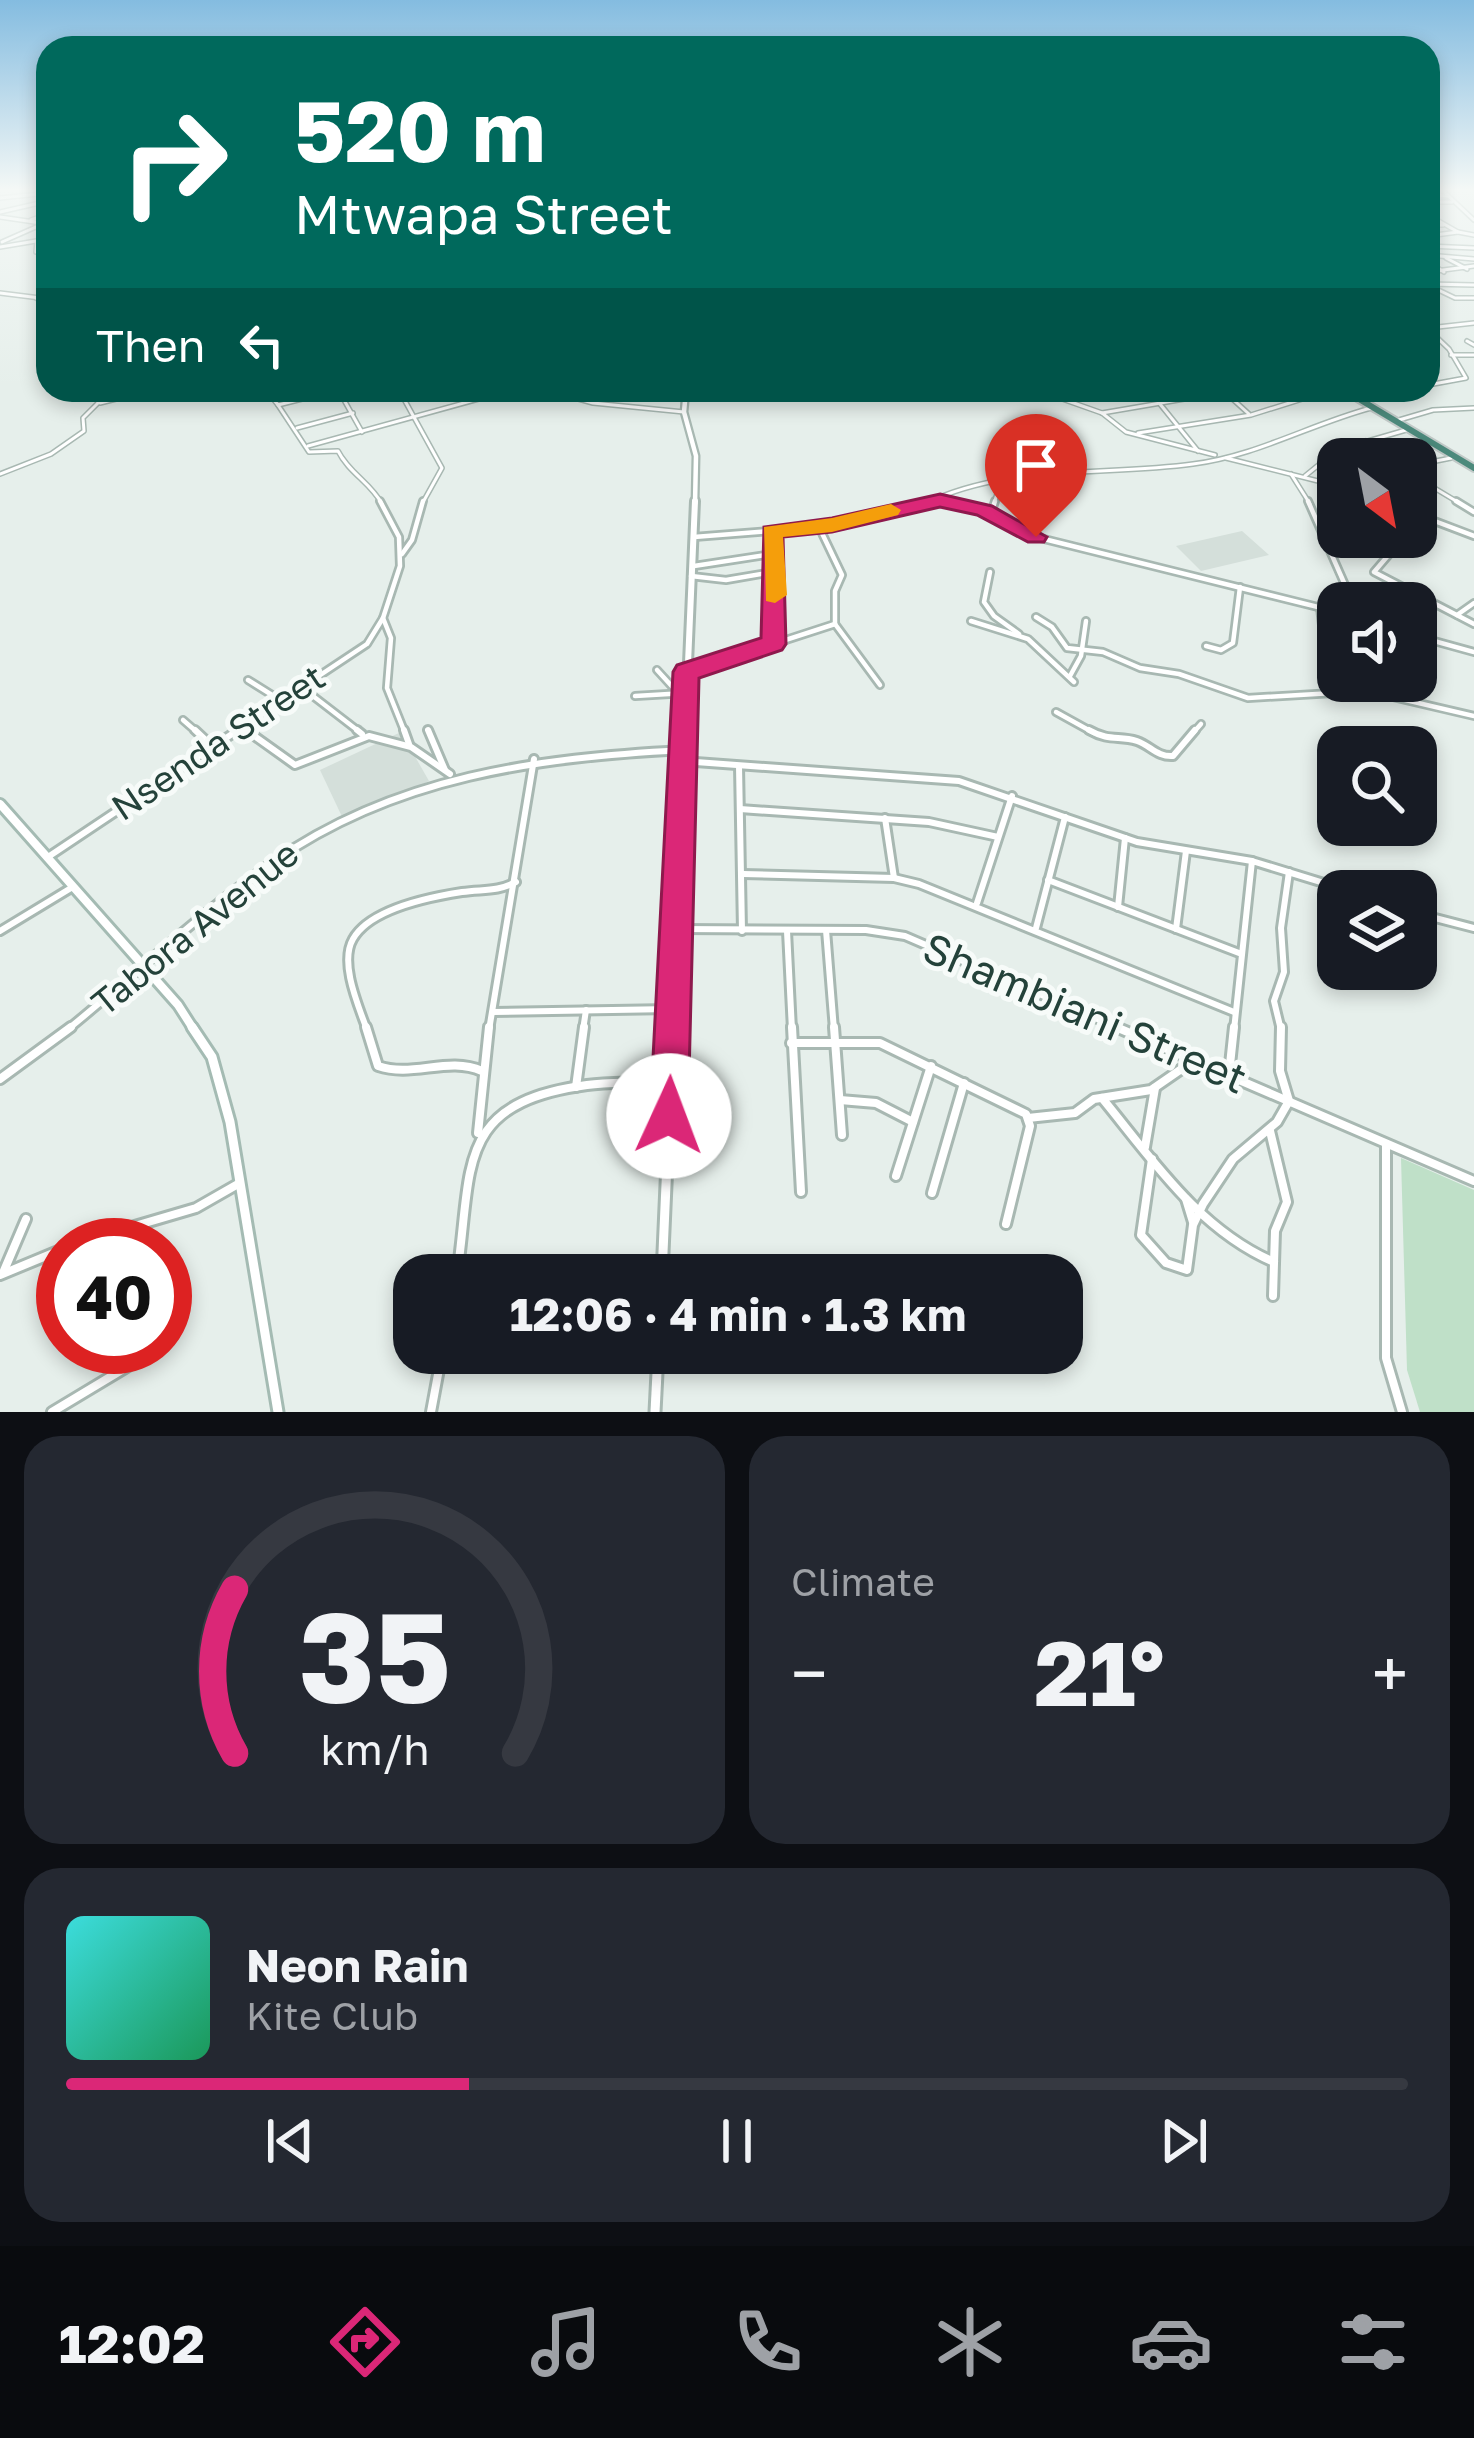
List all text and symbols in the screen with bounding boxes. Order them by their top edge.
text: 520 m [294,80,546,180]
icon: right [96,84,252,240]
text: Mtwapa Street [294,181,673,246]
icon: left [229,312,295,378]
text: Then [96,318,205,372]
pin [985,414,1087,537]
icon: arrive [1003,432,1069,498]
north arrow [1317,438,1437,558]
map controls [1317,438,1437,990]
button: sound [1317,582,1437,702]
street label: Nsenda Street [103,655,332,829]
button: search [1317,726,1437,846]
street label: Tabora Avenue [83,831,307,1024]
button: layers [1317,870,1437,990]
street label: Shambiani Street [916,921,1255,1103]
position arrow [606,1053,732,1179]
speed limit sign: 40 [36,1218,192,1374]
text: 12:06 · 4 min · 1.3 km [510,1287,966,1341]
text: Climate [791,1558,935,1605]
text: 35 [298,1580,451,1729]
text: 21° [1034,1618,1165,1726]
text: − [791,1633,827,1713]
text: + [1372,1633,1408,1713]
text: km/h [320,1723,429,1774]
text: Neon Rain [246,1938,469,1992]
text: Kite Club [246,1992,418,2039]
icon: previous [257,2108,323,2174]
icon: pause [704,2108,770,2174]
icon: next [1151,2108,1217,2174]
icon: directions [323,2300,407,2384]
icon: music [524,2300,608,2384]
icon: phone [726,2300,810,2384]
icon: climate [928,2300,1012,2384]
icon: car [1129,2300,1213,2384]
icon: filters [1331,2300,1415,2384]
text: 12:02 [59,2310,205,2375]

